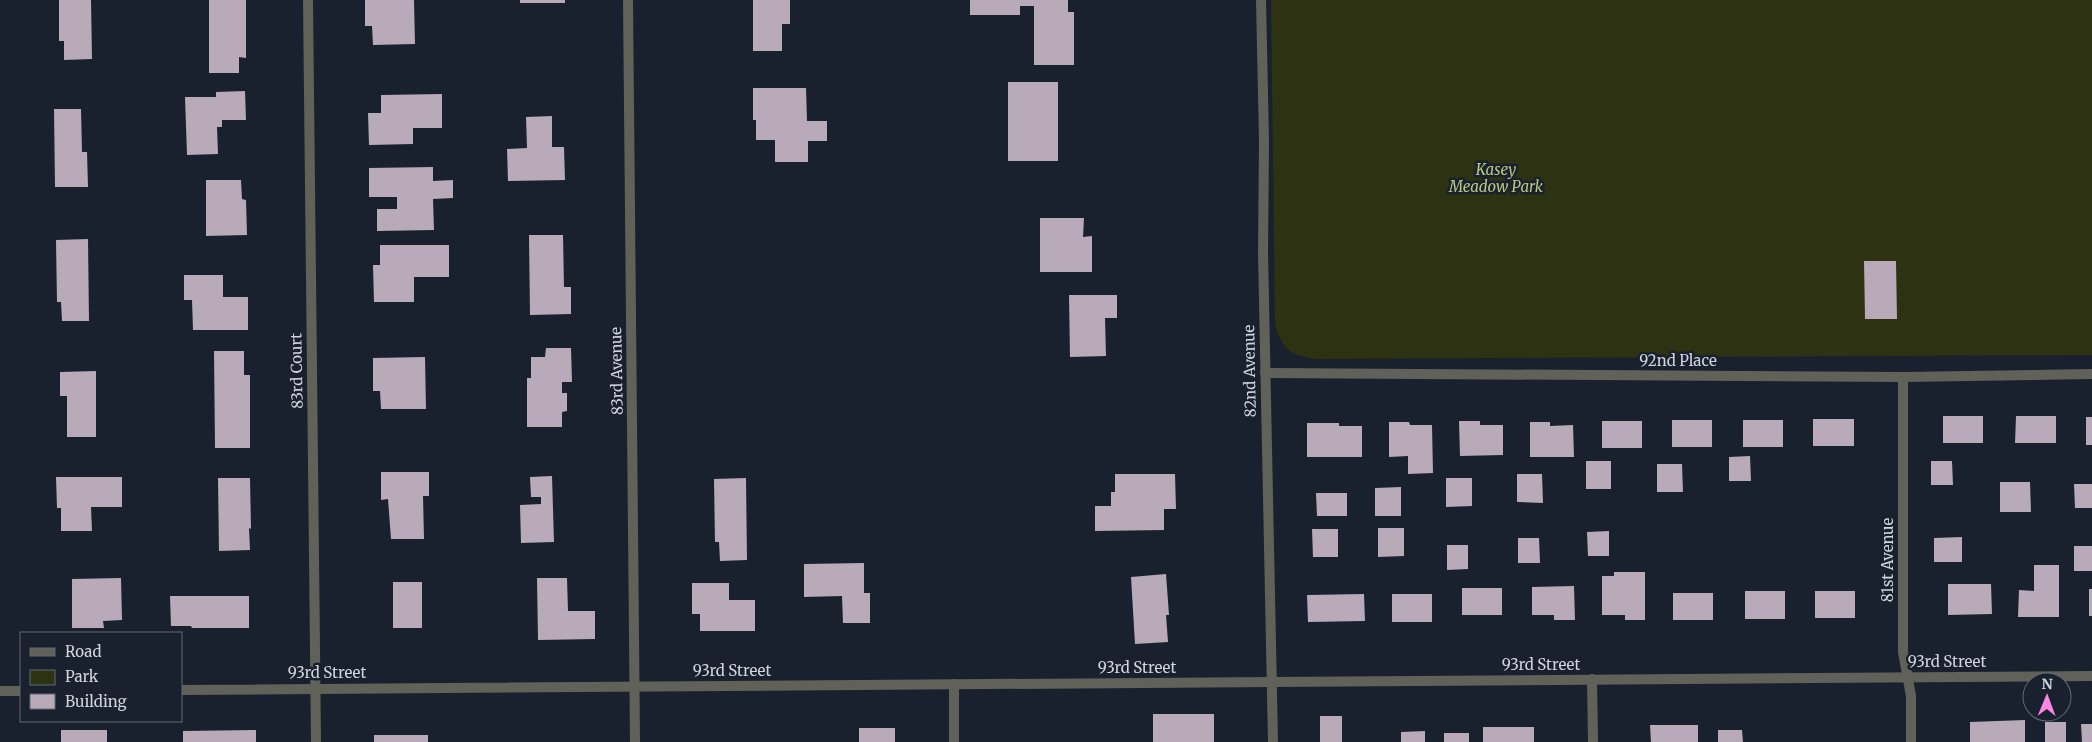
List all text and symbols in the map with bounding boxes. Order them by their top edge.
park label: Kasey Meadow Park [1448,160,1544,196]
street label: 82nd Avenue [1239,324,1260,418]
street label: 83rd Avenue [606,327,627,415]
street label: 83rd Court [286,333,307,409]
street label: 92nd Place [1639,351,1717,370]
street label: 81st Avenue [1878,518,1897,602]
legend [20,632,182,722]
text: Road [65,642,101,661]
street label: 93rd Street [1908,652,1986,671]
street label: 93rd Street [1502,655,1580,674]
street label: 93rd Street [1098,658,1176,677]
street label: 93rd Street [693,661,771,680]
street label: 93rd Street [288,663,366,682]
text: Park [65,667,99,686]
north arrow [2022,672,2072,722]
text: N [2042,675,2053,693]
text: Building [65,692,127,711]

